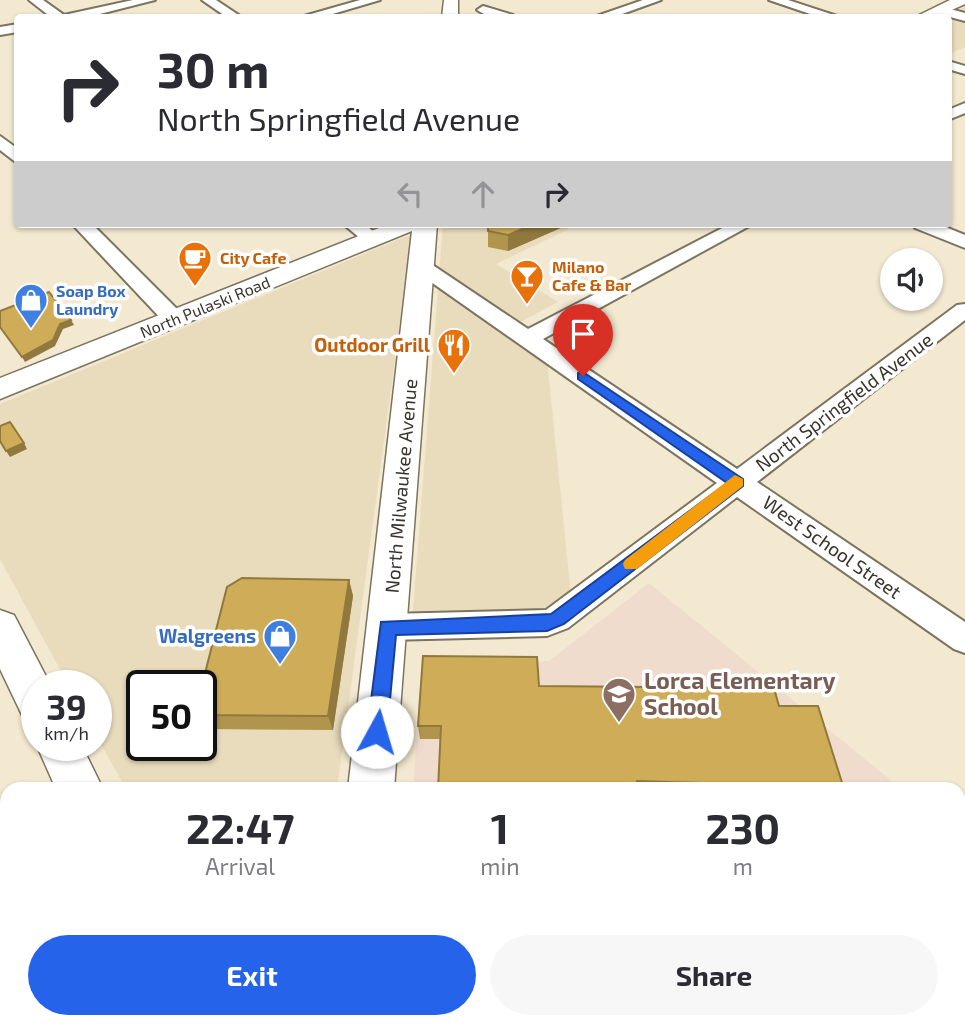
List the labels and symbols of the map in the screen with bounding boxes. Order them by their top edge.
cafe icon: City Cafe [176,239,214,288]
place label: City Cafe [220,248,286,268]
bar icon: Milano Cafe & Bar [508,257,546,306]
place label: Milano Cafe & Bar [552,257,631,294]
street label: North Pulaski Road [137,272,273,341]
shop icon: Soap Box Laundry [12,281,50,330]
place label: Soap Box Laundry [56,281,126,319]
pin [553,304,613,376]
restaurant icon: Outdoor Grill [435,326,473,375]
street label: North Springfield Avenue [751,328,937,476]
place label: Outdoor Grill [314,333,431,356]
street label: North Milwaukee Avenue [380,378,421,594]
street label: West School Street [759,490,906,603]
shop icon: Walgreens [261,617,299,666]
place label: Walgreens [159,624,256,647]
place label: Lorca Elementary School [644,666,836,720]
speed limit sign: 50 [126,670,217,761]
school or university icon: Lorca Elementary School [600,675,638,724]
position arrow [340,695,414,769]

